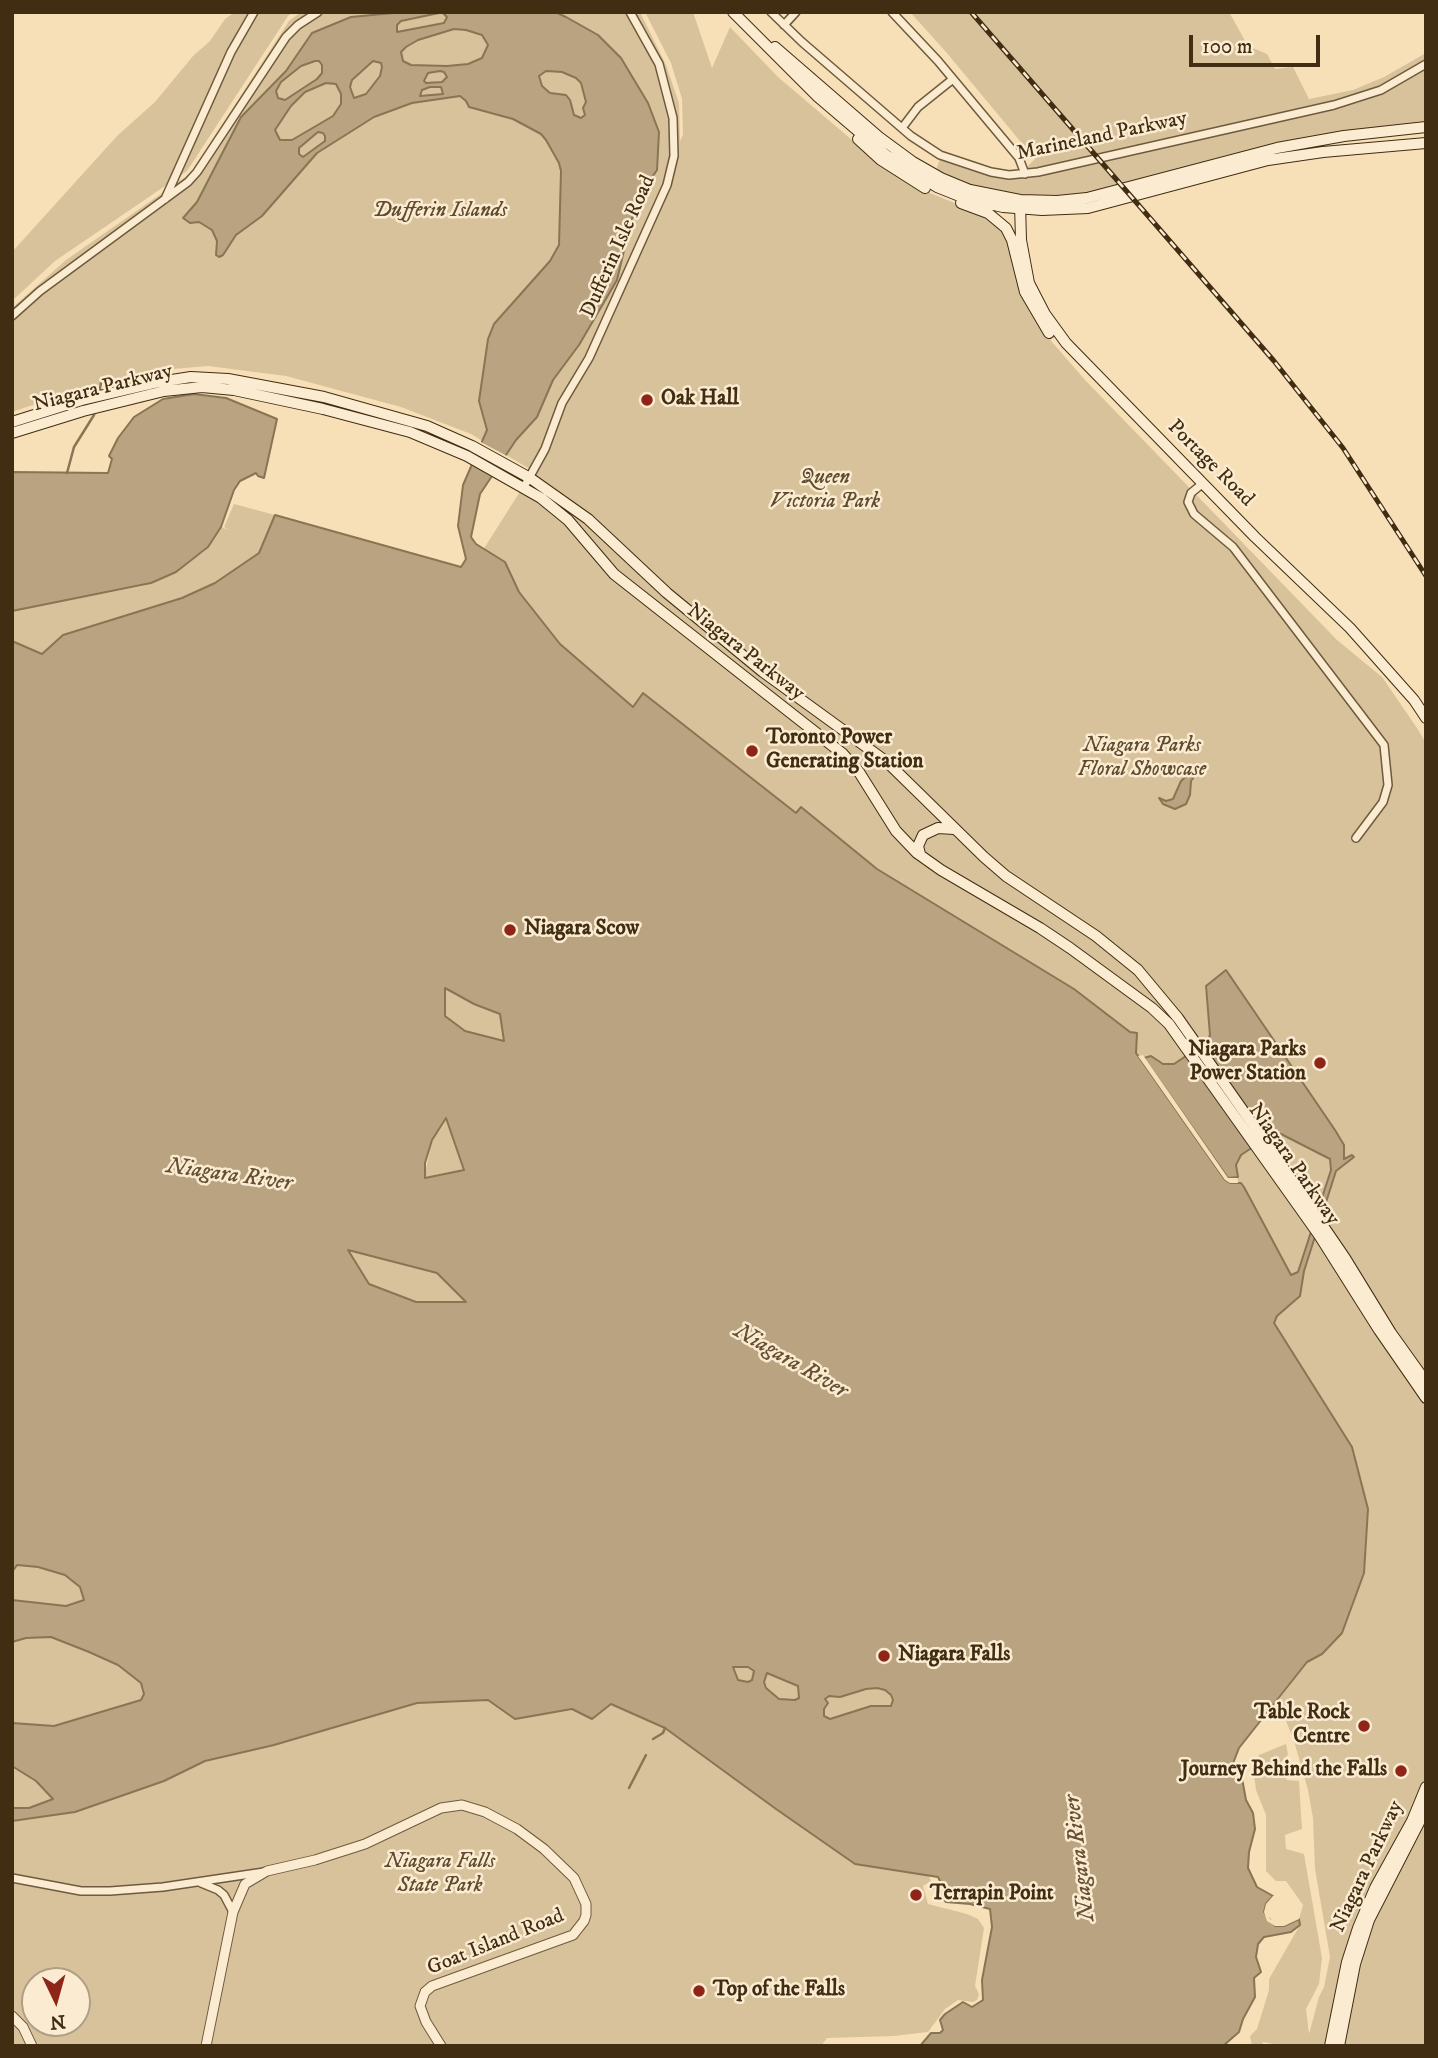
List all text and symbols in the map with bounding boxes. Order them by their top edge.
scale bar [1193,21,1324,65]
text: 100 m [1202,34,1253,60]
street label: Marineland Parkway [1015,107,1189,167]
street label: Dufferin Isle Road [576,172,662,322]
park label: Dufferin Islands [373,199,507,225]
street label: Niagara Parkway [31,360,175,418]
place label: Oak Hall [661,387,739,413]
marker: Oak Hall [639,392,655,408]
street label: Portage Road [1161,415,1259,513]
park label: Queen Victoria Park [770,466,880,516]
street label: Niagara Parkway [681,599,809,707]
place label: Toronto Power Generating Station [766,726,924,776]
park label: Niagara Parks Floral Showcase [1078,734,1206,784]
marker: Toronto Power Generating Station [744,743,760,759]
place label: Niagara Scow [524,917,639,943]
marker: Niagara Scow [502,922,518,938]
place label: Niagara Parks Power Station [1188,1038,1306,1088]
marker: Niagara Parks Power Station [1312,1055,1328,1071]
street label: Niagara Parkway [1242,1099,1344,1231]
water label: Niagara River [164,1154,294,1198]
water label: Niagara River [728,1318,852,1406]
place label: Niagara Falls [898,1643,1010,1669]
marker: Niagara Falls [876,1648,892,1664]
place label: Table Rock Centre [1254,1701,1350,1751]
marker: Table Rock Centre [1356,1718,1372,1734]
place label: Journey Behind the Falls [1181,1758,1387,1784]
marker: Journey Behind the Falls [1393,1763,1409,1779]
water label: Niagara River [1060,1793,1102,1923]
street label: Niagara Parkway [1326,1797,1410,1937]
park label: Niagara Falls State Park [385,1850,495,1900]
place label: Terrapin Point [930,1882,1053,1908]
marker: Terrapin Point [908,1887,924,1903]
street label: Goat Island Road [424,1904,568,1982]
north arrow [21,1967,91,2037]
place label: Top of the Falls [713,1978,845,2004]
marker: Top of the Falls [691,1983,707,1999]
text: N [49,2009,66,2034]

